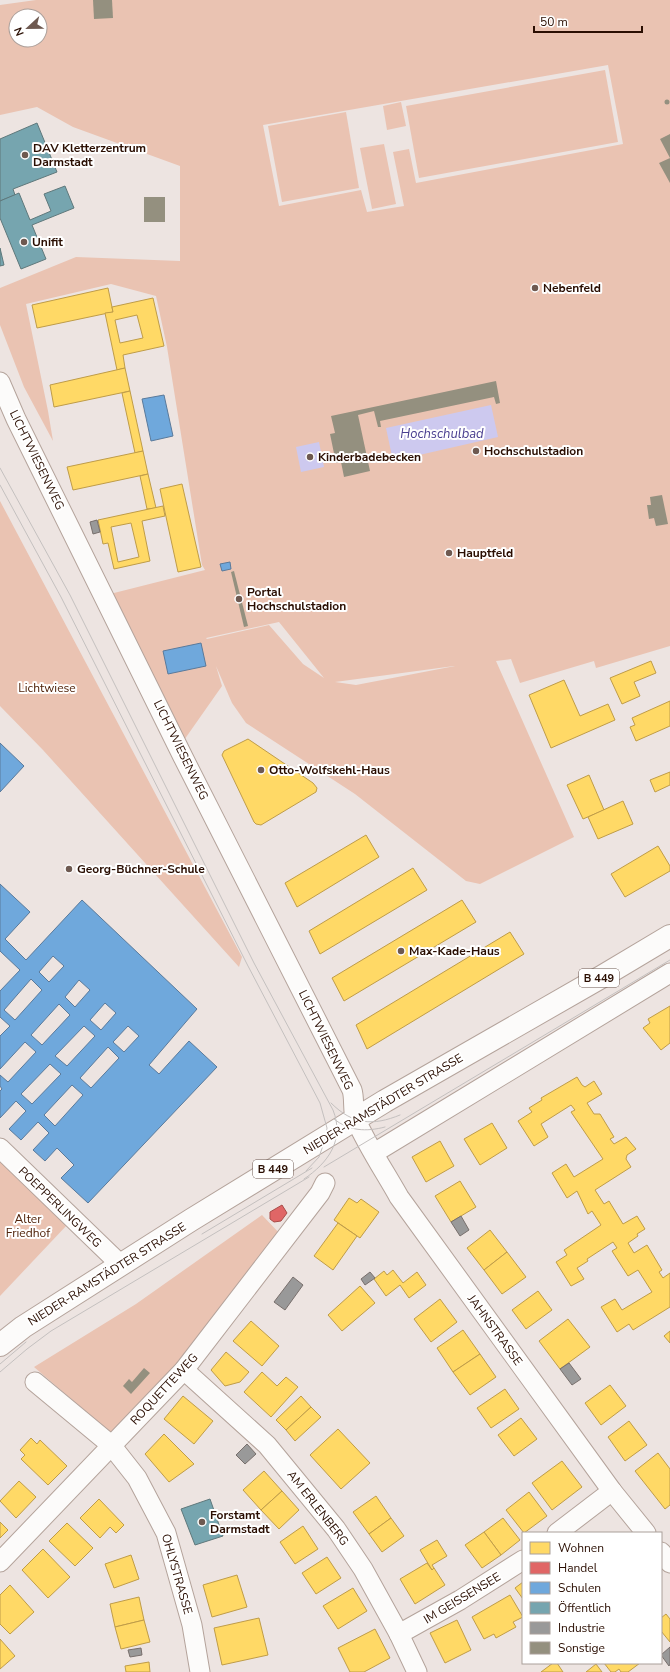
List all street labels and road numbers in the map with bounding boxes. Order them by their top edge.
street label: LICHTWIESENWEG [6,407,68,513]
street label: LICHTWIESENWEG [150,697,212,803]
road number: B 449 [579,969,619,987]
street label: LICHTWIESENWEG [295,987,357,1093]
street label: NIEDER-RAMSTÄDTER STRASSE [300,1050,466,1158]
road number: B 449 [253,1160,293,1178]
street label: POEPPERLINGWEG [15,1163,105,1251]
street label: NIEDER-RAMSTÄDTER STRASSE [25,1219,189,1329]
street label: JAHNSTRASSE [463,1291,526,1368]
street label: ROQUETTEWEG [127,1350,201,1428]
street label: AM ERLENBERG [284,1467,352,1549]
street label: OHLYSTRASSE [158,1532,196,1616]
street label: IM GEISSENSEE [420,1569,504,1627]

